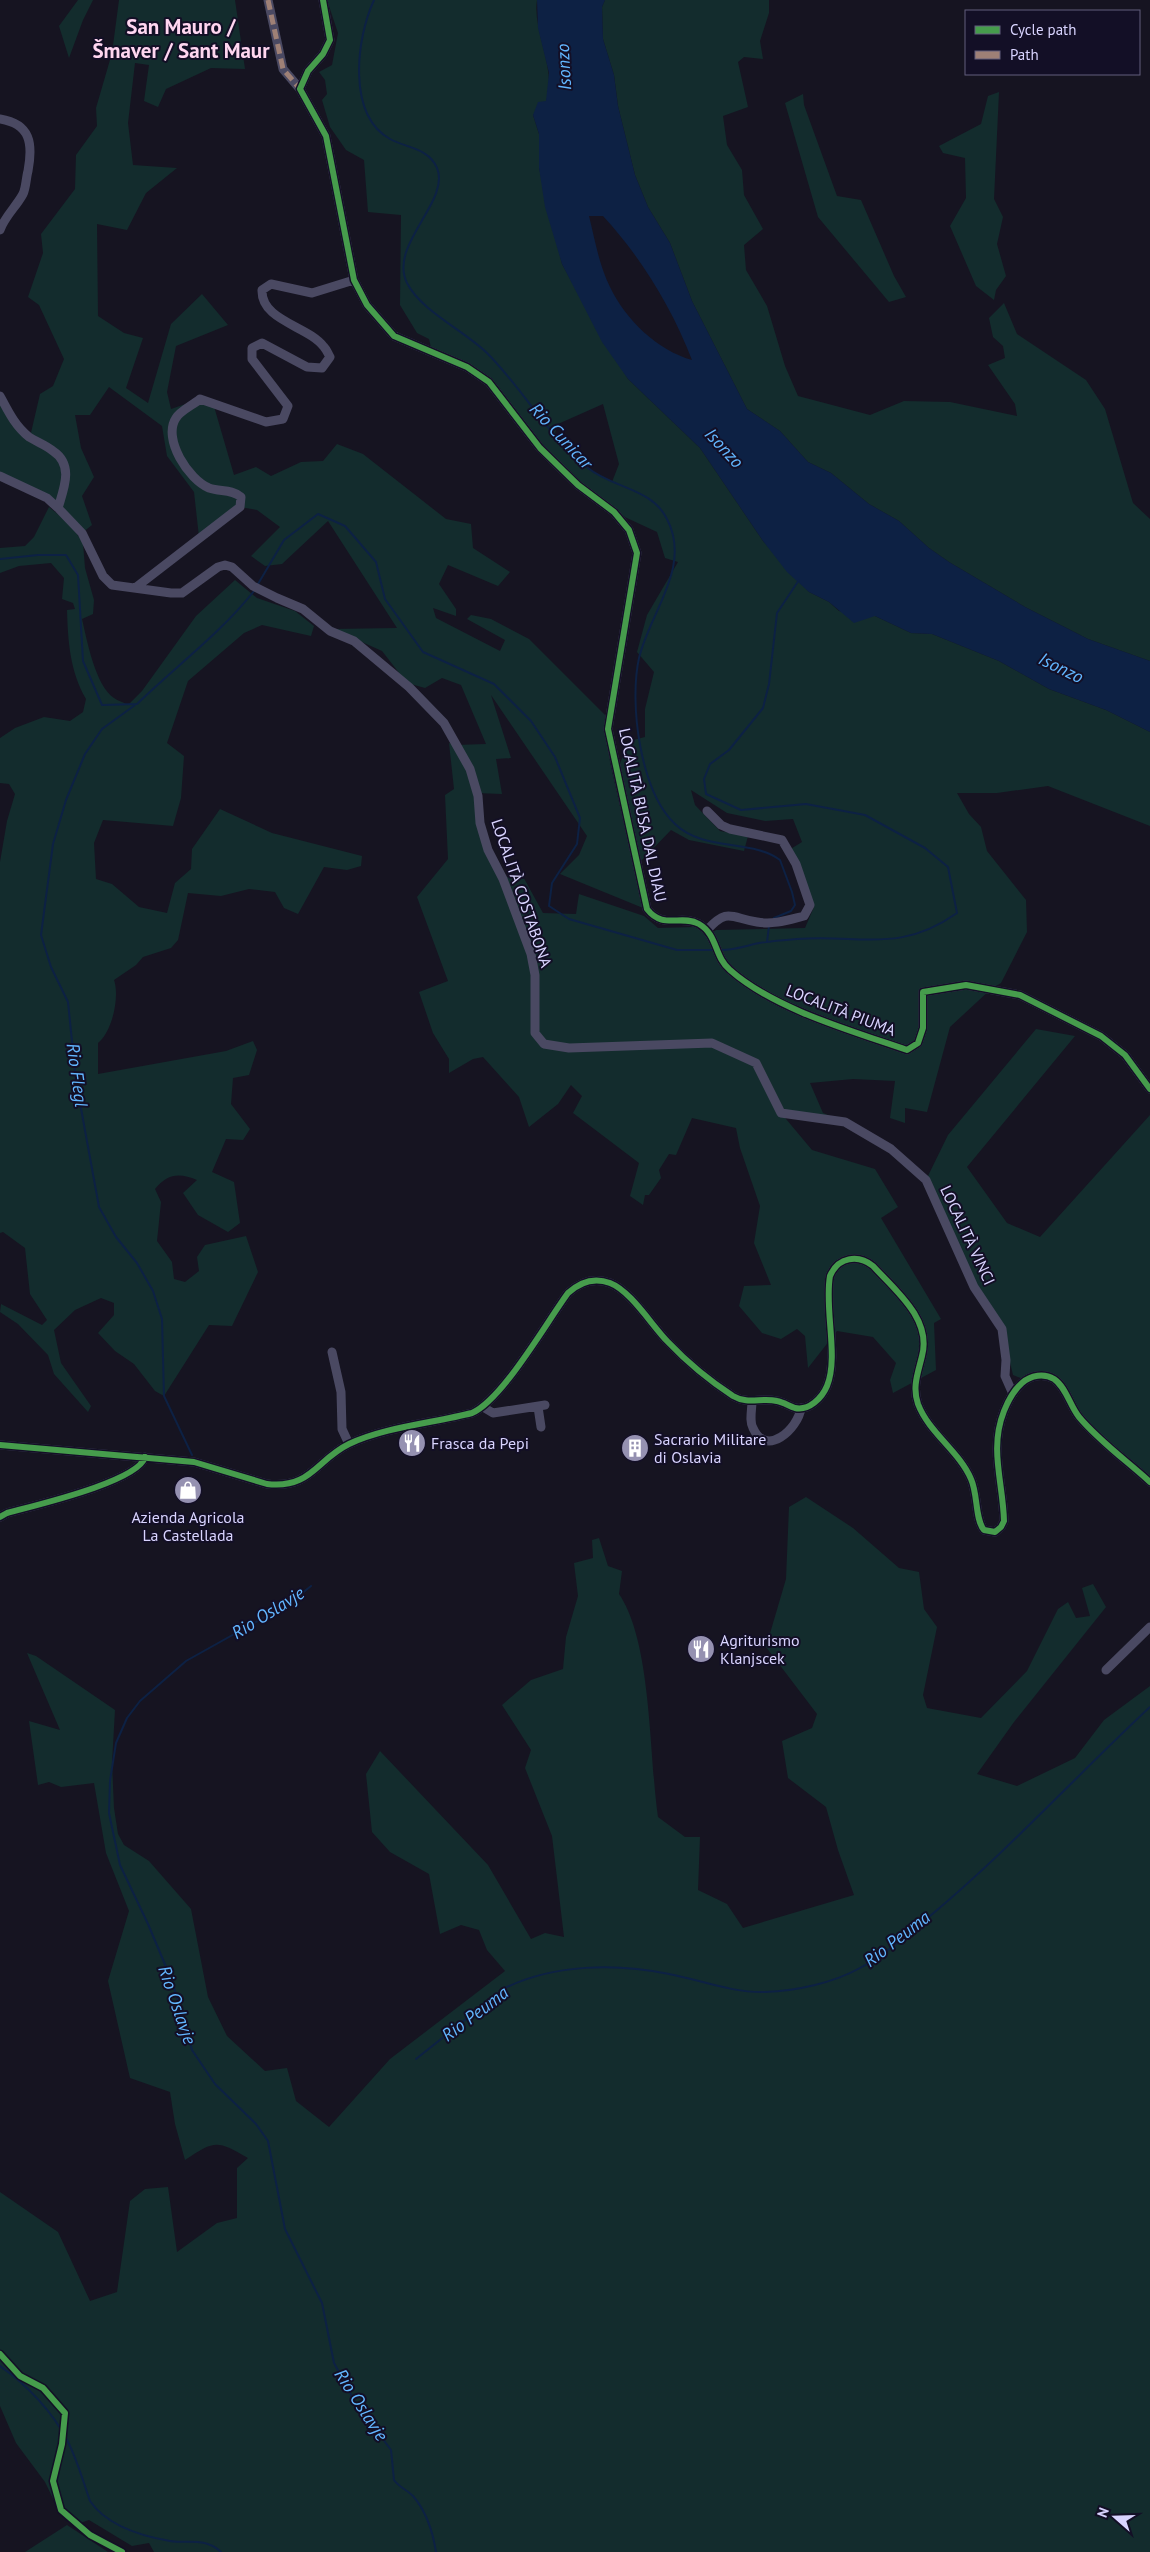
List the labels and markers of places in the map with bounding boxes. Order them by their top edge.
restaurant icon: Frasca da Pepi [397,1428,427,1458]
place label: Sacrario Militare di Oslavia [654,1429,766,1467]
place label: Frasca da Pepi [431,1433,529,1453]
building icon: Sacrario Militare di Oslavia [620,1433,650,1463]
shop icon: Azienda Agricola La Castellada [173,1475,203,1505]
place label: Azienda Agricola La Castellada [131,1507,245,1545]
place label: Agriturismo Klanjscek [720,1630,800,1668]
restaurant icon: Agriturismo Klanjscek [686,1634,716,1664]

